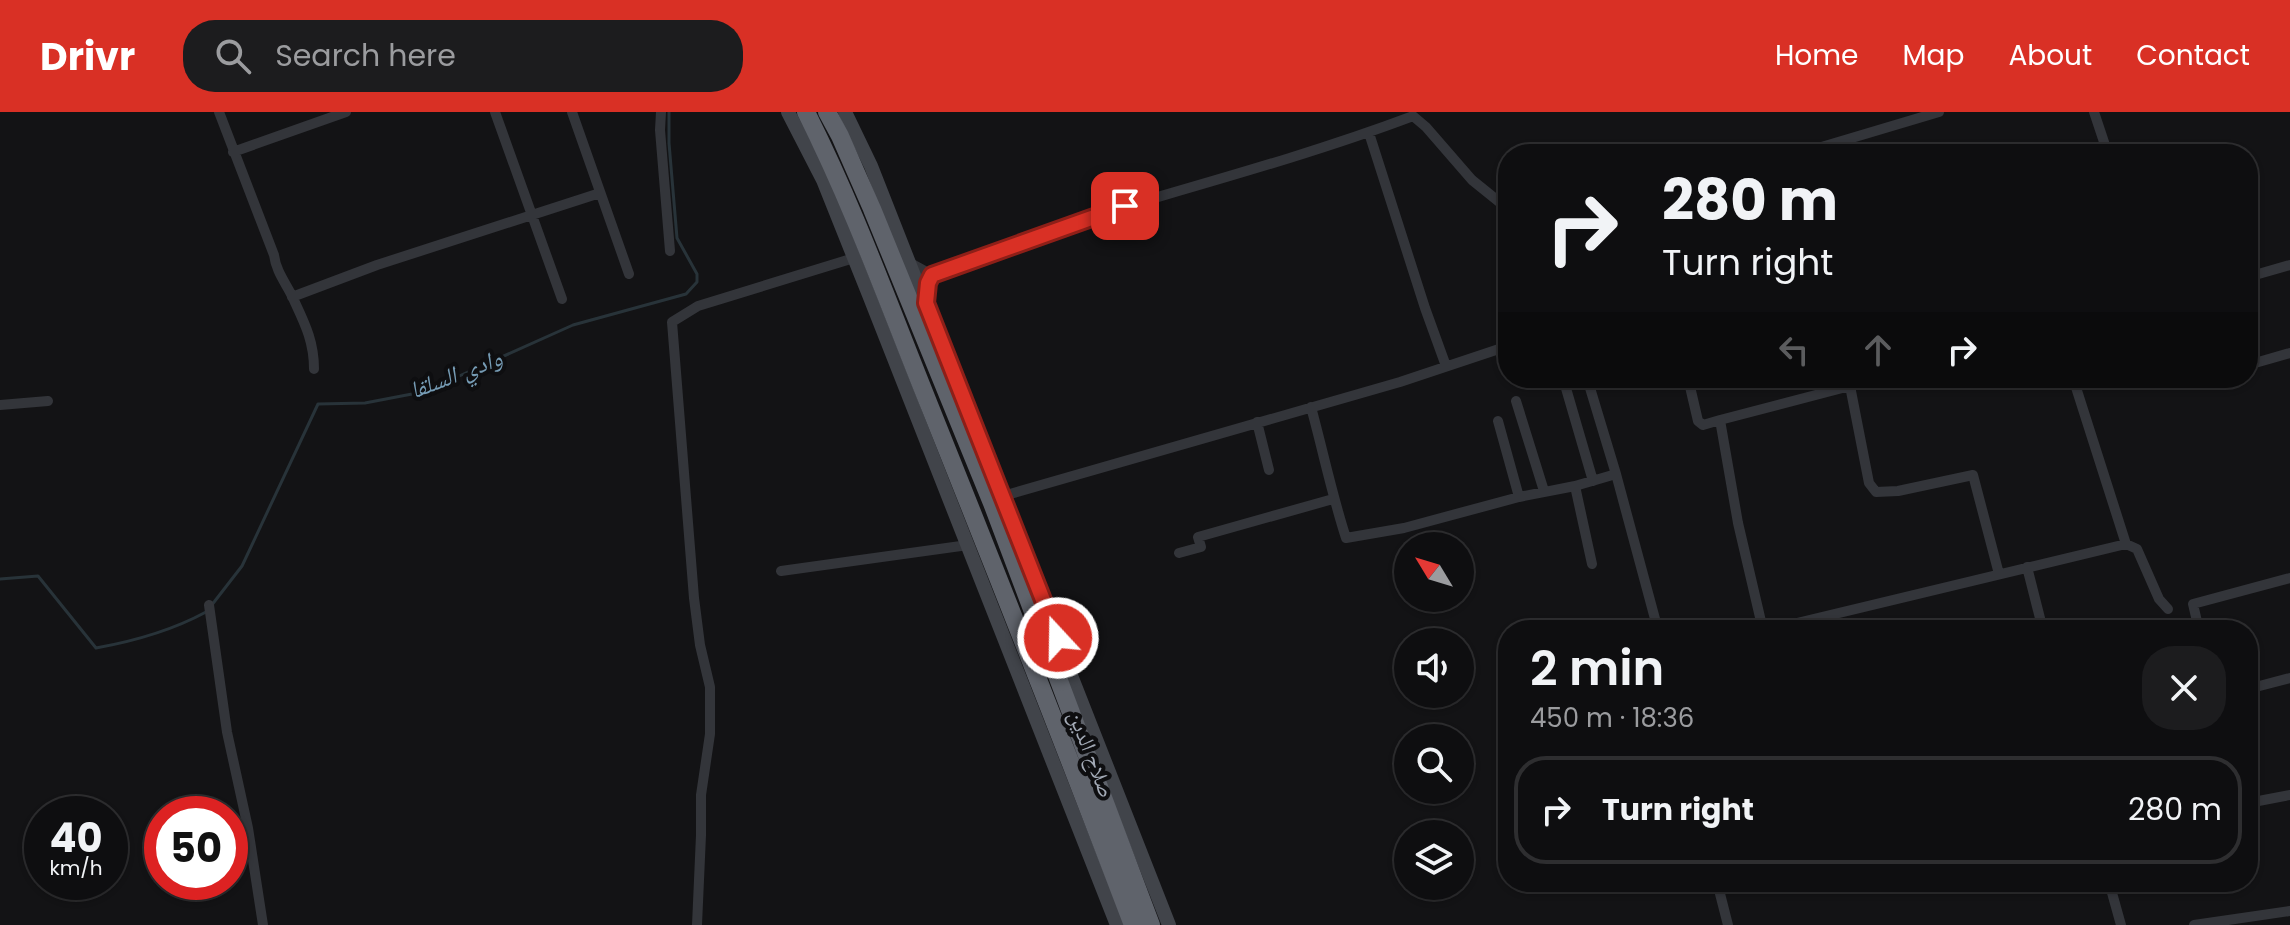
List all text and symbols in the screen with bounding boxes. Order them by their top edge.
search box [183,20,743,92]
text: Drivr [40,30,135,83]
icon: search [211,34,255,78]
text: Search here [275,34,456,77]
text: Home [1775,36,1858,75]
text: Map [1902,36,1964,75]
text: About [2008,36,2092,75]
text: Contact [2136,36,2250,75]
text: 280 m [1662,161,1838,240]
pin [1091,172,1159,240]
icon: right [1530,176,1634,280]
icon: arrive [1103,184,1147,228]
text: Turn right [1662,237,1833,288]
icon: left [1772,328,1816,372]
icon: ahead [1856,328,1900,372]
icon: right [1940,328,1984,372]
water label: وادي السلقا [405,341,508,409]
north arrow [1394,532,1474,612]
map controls [1394,532,1474,900]
position arrow [1016,596,1100,680]
button: sound [1394,628,1474,708]
text: 2 min [1530,635,1664,702]
button: close [2142,646,2226,730]
text: 450 m · 18:36 [1530,700,1694,736]
street label: صلاح الدين [1061,706,1122,802]
button: search [1394,724,1474,804]
icon: right [1534,788,1578,832]
text: Turn right [1602,788,1754,831]
text: 280 m [2128,788,2222,831]
speed limit sign: 50 [144,796,248,900]
text: 40 [49,810,103,866]
button: layers [1394,820,1474,900]
text: km/h [49,854,103,882]

